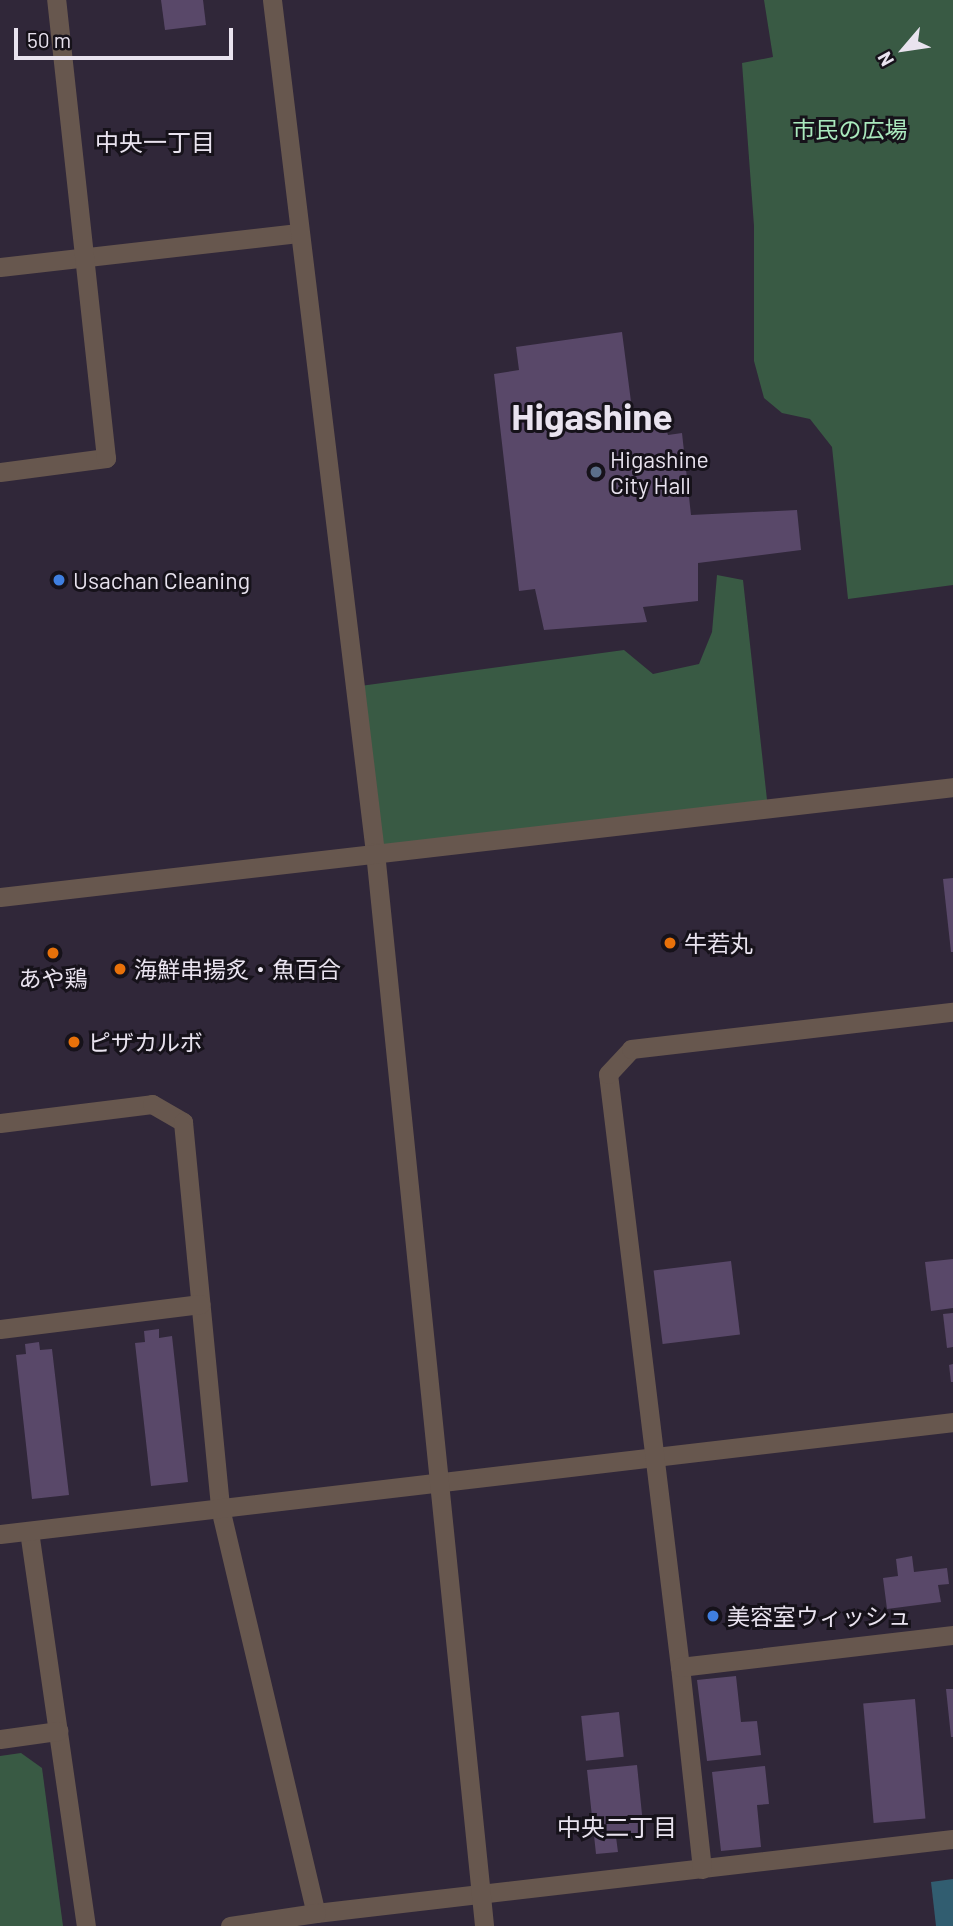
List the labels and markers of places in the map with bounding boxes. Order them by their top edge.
place label: Higashine City Hall [610,445,709,499]
marker: Higashine City Hall [588,464,604,480]
place label: Usachan Cleaning [73,566,250,594]
marker: Usachan Cleaning [51,572,67,588]
place label: 牛若丸 [684,929,753,957]
marker: 牛若丸 [662,935,678,951]
marker: あや鶏 [45,945,61,961]
place label: 海鮮串揚炙・魚百合 [134,955,341,983]
marker: 海鮮串揚炙・魚百合 [112,961,128,977]
place label: あや鶏 [19,964,87,992]
place label: ピザカルボ [88,1028,203,1056]
marker: ピザカルボ [66,1034,82,1050]
place label: 美容室ウィッシュ [727,1602,911,1630]
marker: 美容室ウィッシュ [705,1608,721,1624]

